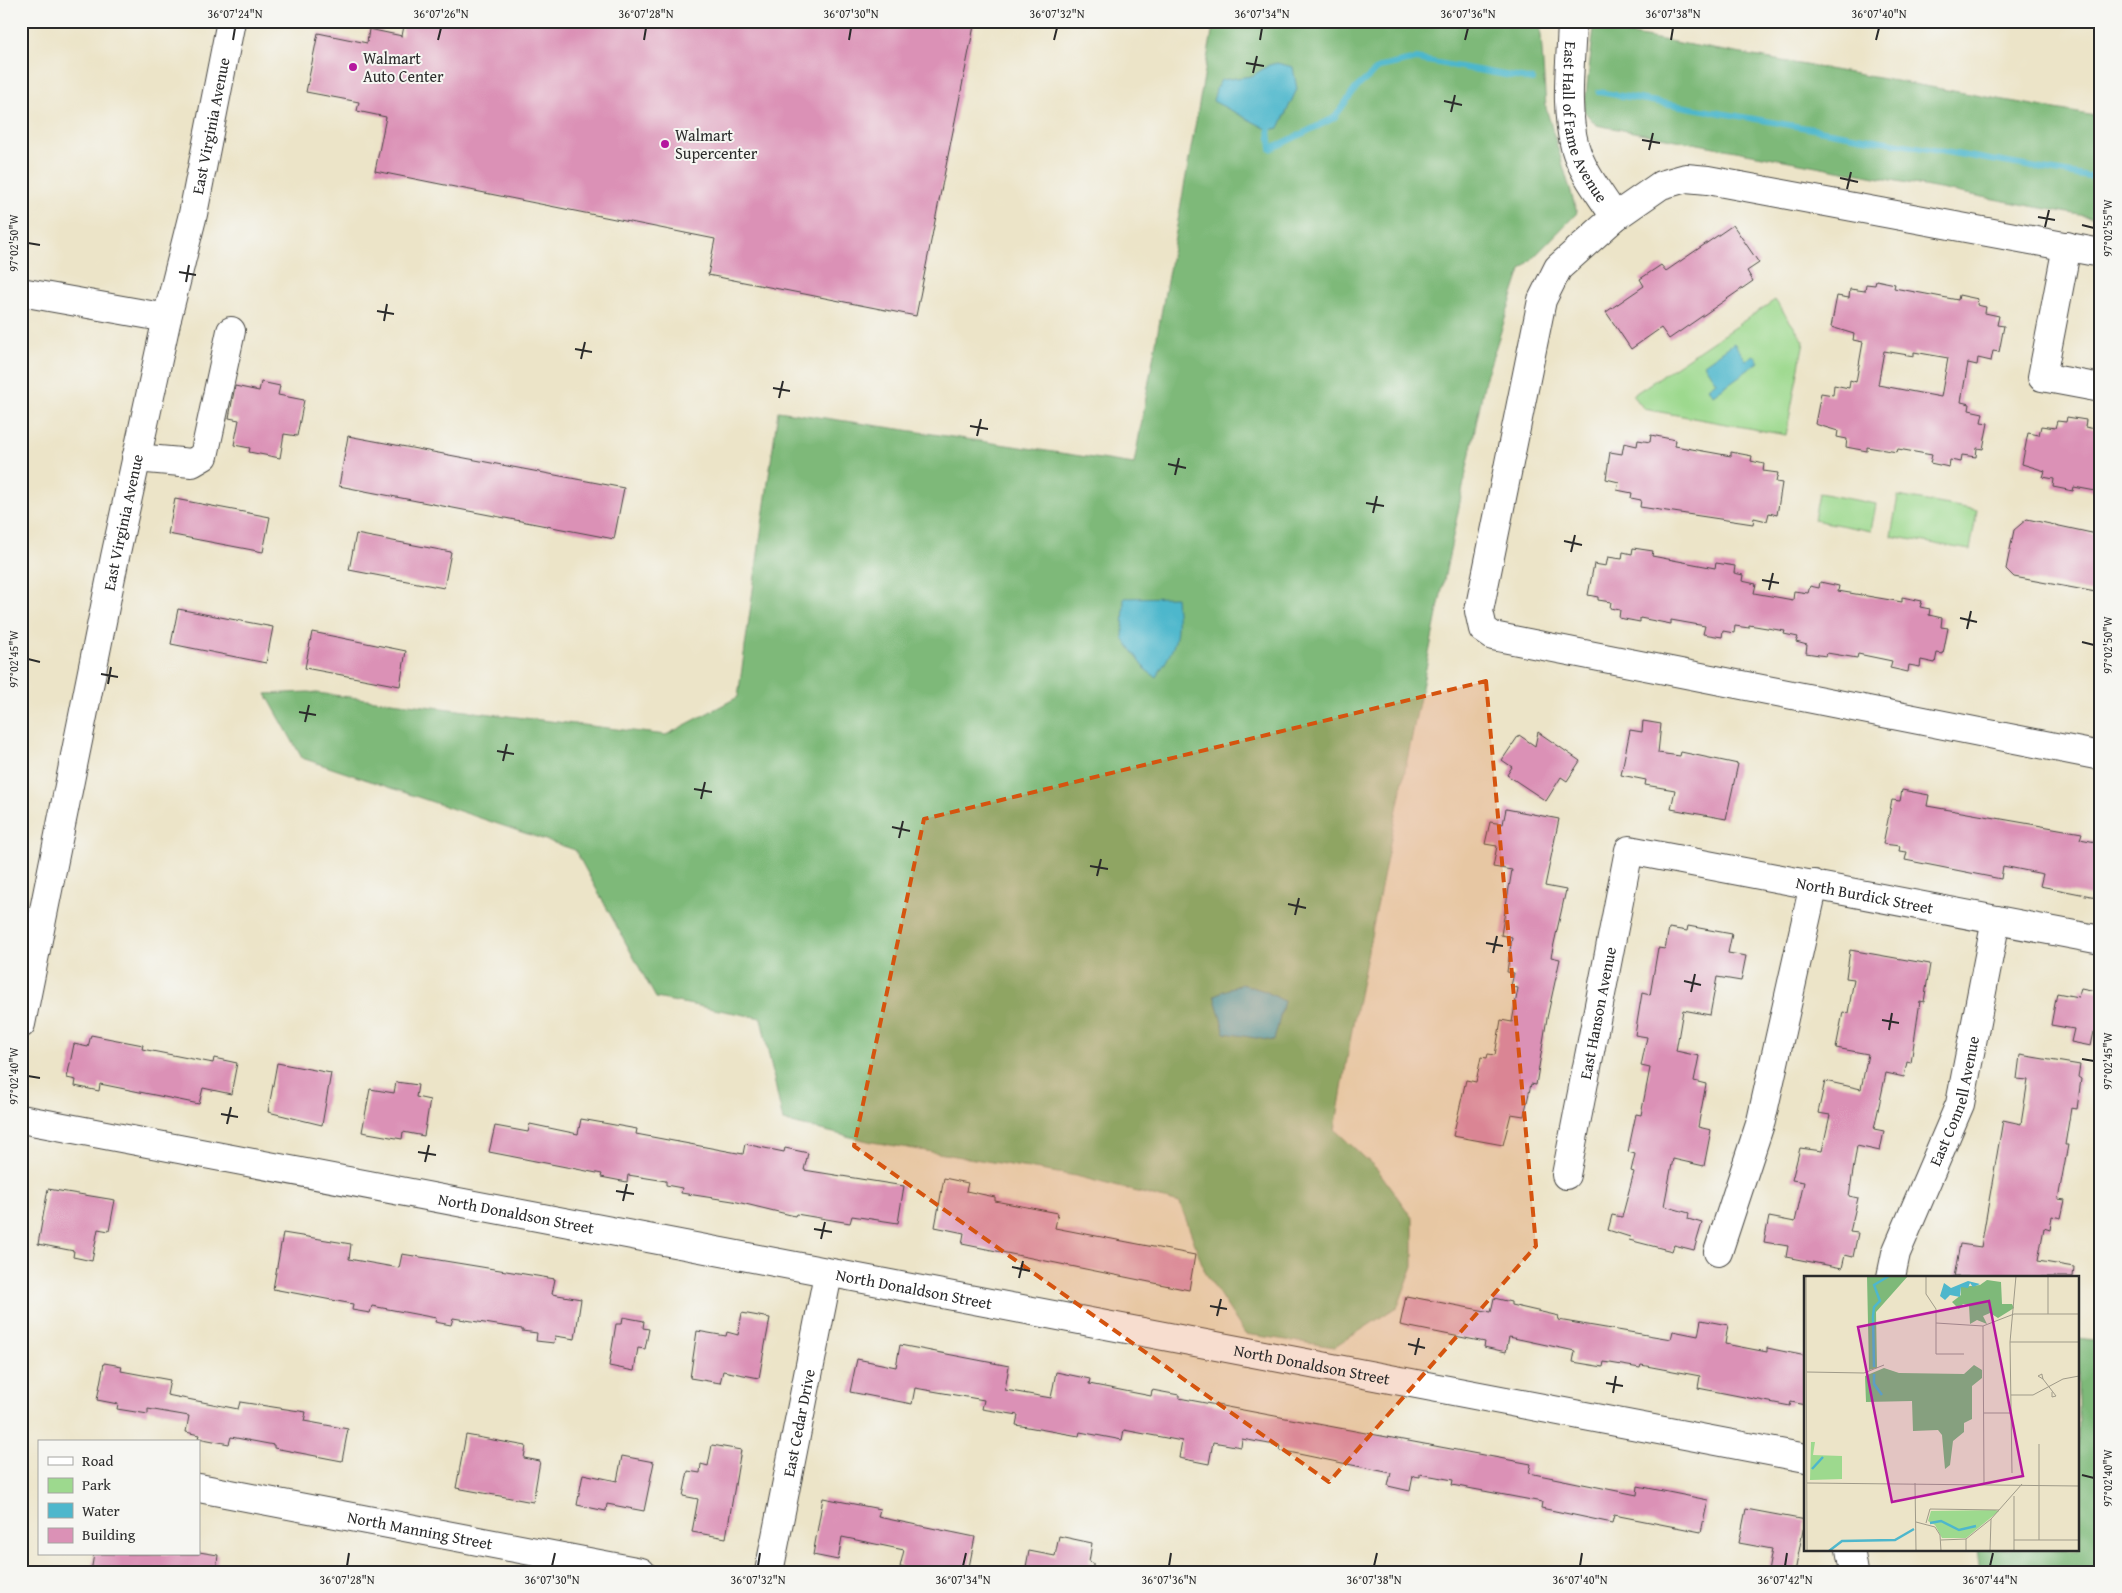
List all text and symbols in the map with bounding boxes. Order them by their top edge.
text: 36°07'24"N [207,5,263,22]
text: 36°07'26"N [413,5,469,22]
text: 36°07'28"N [618,5,674,22]
text: 36°07'30"N [823,5,879,22]
text: 36°07'32"N [1029,5,1085,22]
text: 36°07'34"N [1234,5,1290,22]
text: 36°07'36"N [1440,5,1496,22]
text: 36°07'38"N [1645,5,1701,22]
text: 36°07'40"N [1851,5,1907,22]
street label: East Hall of Fame Avenue [1557,41,1614,207]
place label: Walmart Auto Center [363,46,444,88]
street label: East Virginia Avenue [185,55,236,196]
marker: Walmart Auto Center [347,61,359,73]
place label: Walmart Supercenter [675,123,758,165]
marker: Walmart Supercenter [659,138,671,150]
text: 97°02'55"W [2099,198,2116,257]
text: 97°02'50"W [5,213,22,272]
street label: East Virginia Avenue [97,452,149,593]
text: 97°02'50"W [2099,615,2116,674]
text: 97°02'45"W [5,629,22,688]
street label: North Burdick Street [1794,870,1936,920]
street label: East Hanson Avenue [1573,945,1622,1081]
text: 97°02'45"W [2099,1031,2116,1090]
street label: East Connell Avenue [1923,1034,1985,1170]
text: 97°02'40"W [5,1046,22,1105]
street label: North Donaldson Street [436,1186,597,1240]
street label: North Donaldson Street [834,1262,994,1315]
inset map [1804,1276,2080,1550]
street label: North Donaldson Street [1232,1338,1392,1391]
street label: East Cedar Drive [776,1367,821,1479]
legend [38,1440,200,1556]
text: 97°02'40"W [2099,1448,2116,1507]
text: Road [82,1450,113,1471]
text: Park [82,1474,111,1495]
text: Water [82,1500,120,1521]
street label: North Manning Street [345,1504,495,1556]
text: Building [82,1524,136,1545]
text: 36°07'28"N [319,1571,375,1588]
text: 36°07'30"N [524,1571,580,1588]
text: 36°07'32"N [730,1571,786,1588]
text: 36°07'34"N [935,1571,991,1588]
text: 36°07'36"N [1141,1571,1197,1588]
text: 36°07'38"N [1346,1571,1402,1588]
text: 36°07'40"N [1552,1571,1608,1588]
text: 36°07'42"N [1757,1571,1813,1588]
text: 36°07'44"N [1962,1571,2018,1588]

